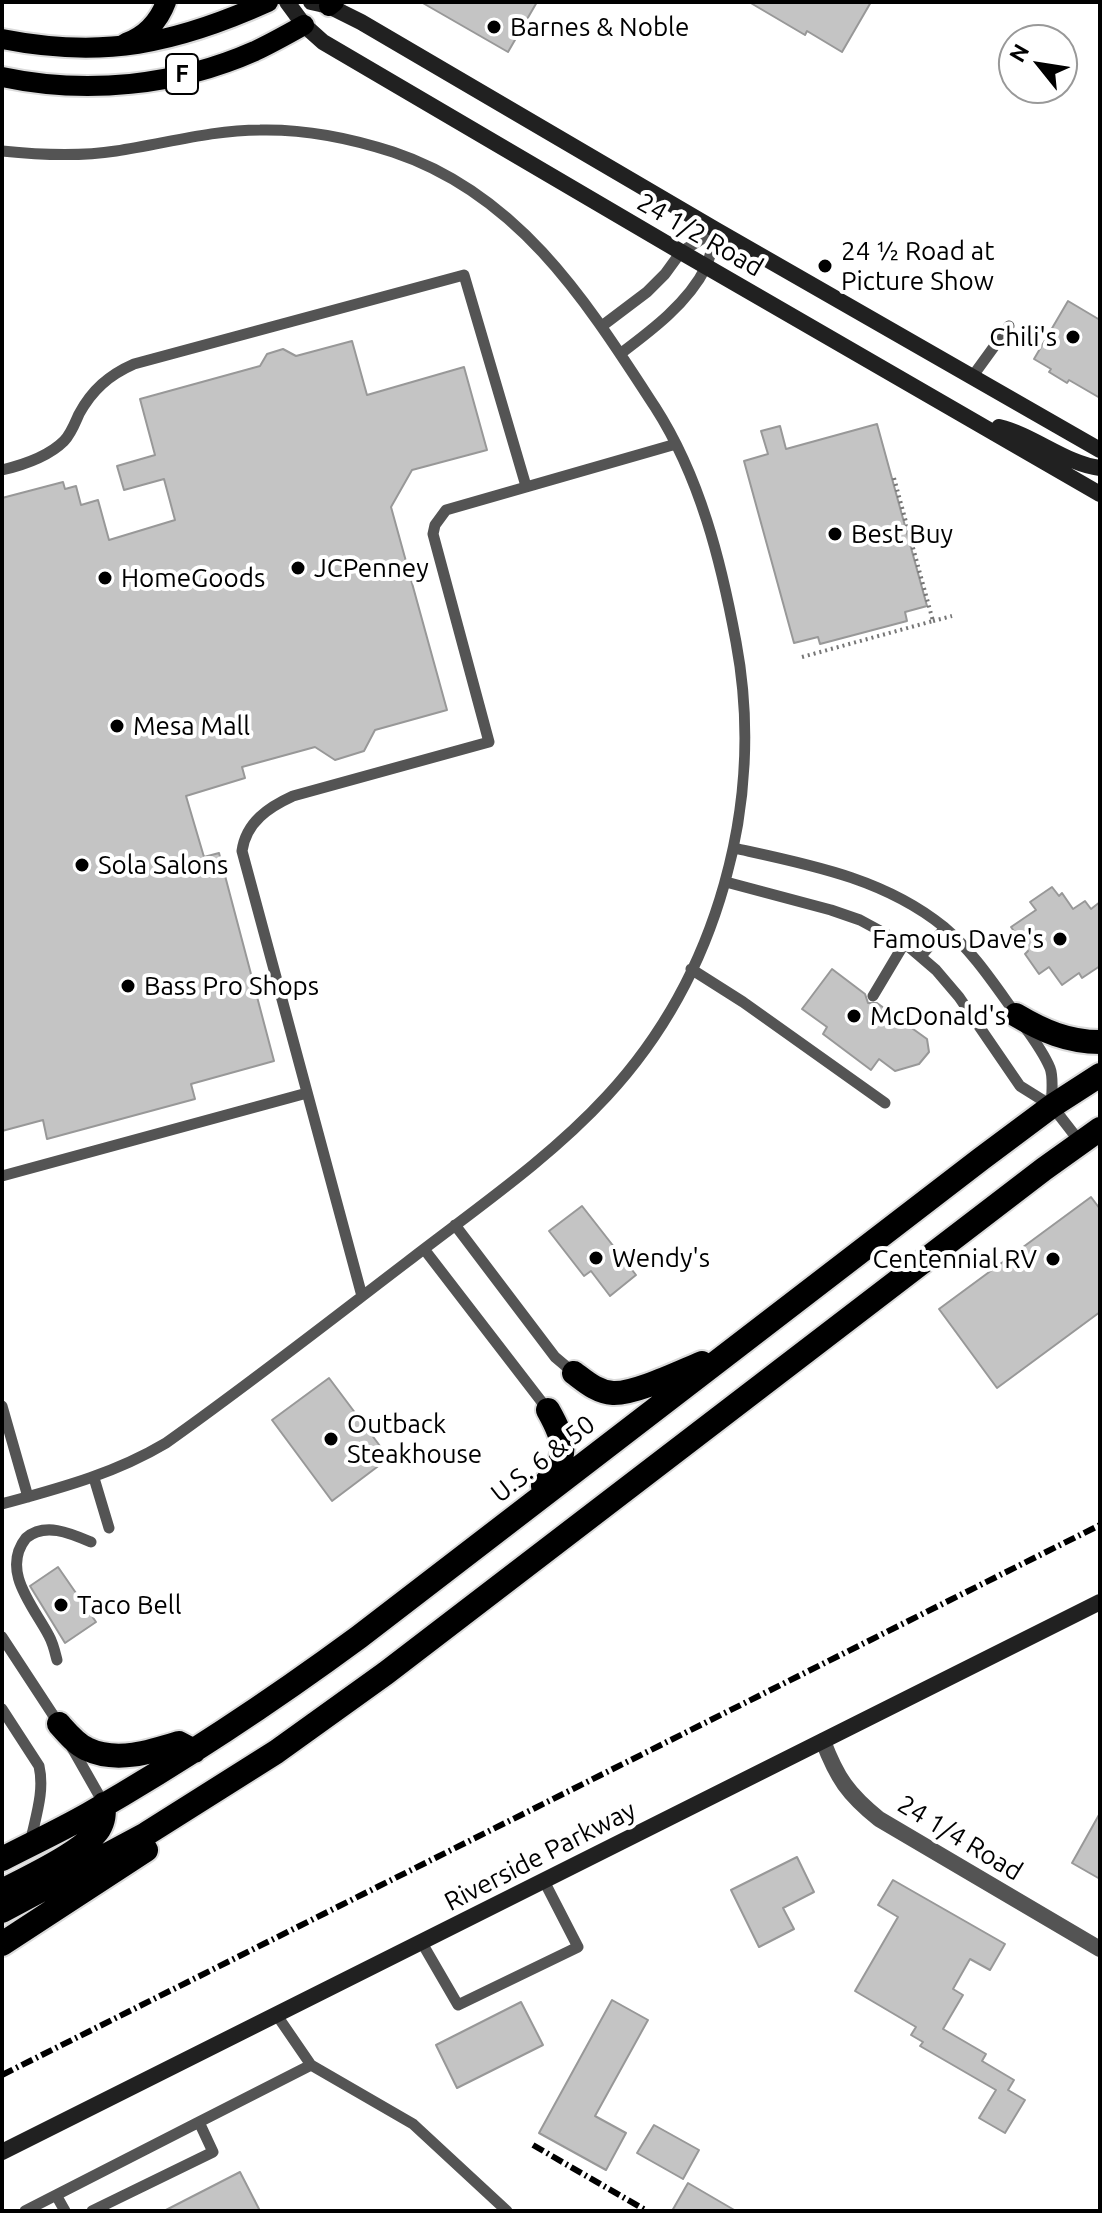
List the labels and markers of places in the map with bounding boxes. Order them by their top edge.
place label: Barnes & Noble [510,11,689,43]
marker: Barnes & Noble [485,18,503,36]
place label: 24 ½ Road at Picture Show [841,235,994,296]
marker: 24 ½ Road at Picture Show [816,257,834,275]
place label: Chili's [989,321,1057,353]
marker: Chili's [1064,328,1082,346]
place label: Best Buy [851,518,953,550]
marker: Best Buy [826,525,844,543]
place label: JCPenney [314,552,429,584]
marker: JCPenney [289,559,307,577]
place label: HomeGoods [121,562,265,594]
marker: HomeGoods [96,569,114,587]
place label: Mesa Mall [133,710,250,742]
marker: Mesa Mall [108,717,126,735]
place label: Sola Salons [98,849,228,881]
marker: Sola Salons [73,856,91,874]
place label: Famous Dave's [872,923,1044,955]
marker: Famous Dave's [1051,930,1069,948]
place label: Bass Pro Shops [144,970,319,1002]
marker: Bass Pro Shops [119,977,137,995]
place label: McDonald's [870,1000,1006,1032]
marker: McDonald's [845,1007,863,1025]
place label: Wendy's [612,1242,710,1274]
place label: Centennial RV [873,1243,1037,1275]
marker: Wendy's [587,1249,605,1267]
marker: Centennial RV [1044,1250,1062,1268]
place label: Outback Steakhouse [347,1408,482,1470]
marker: Outback Steakhouse [322,1430,340,1448]
place label: Taco Bell [77,1589,181,1621]
marker: Taco Bell [52,1596,70,1614]

